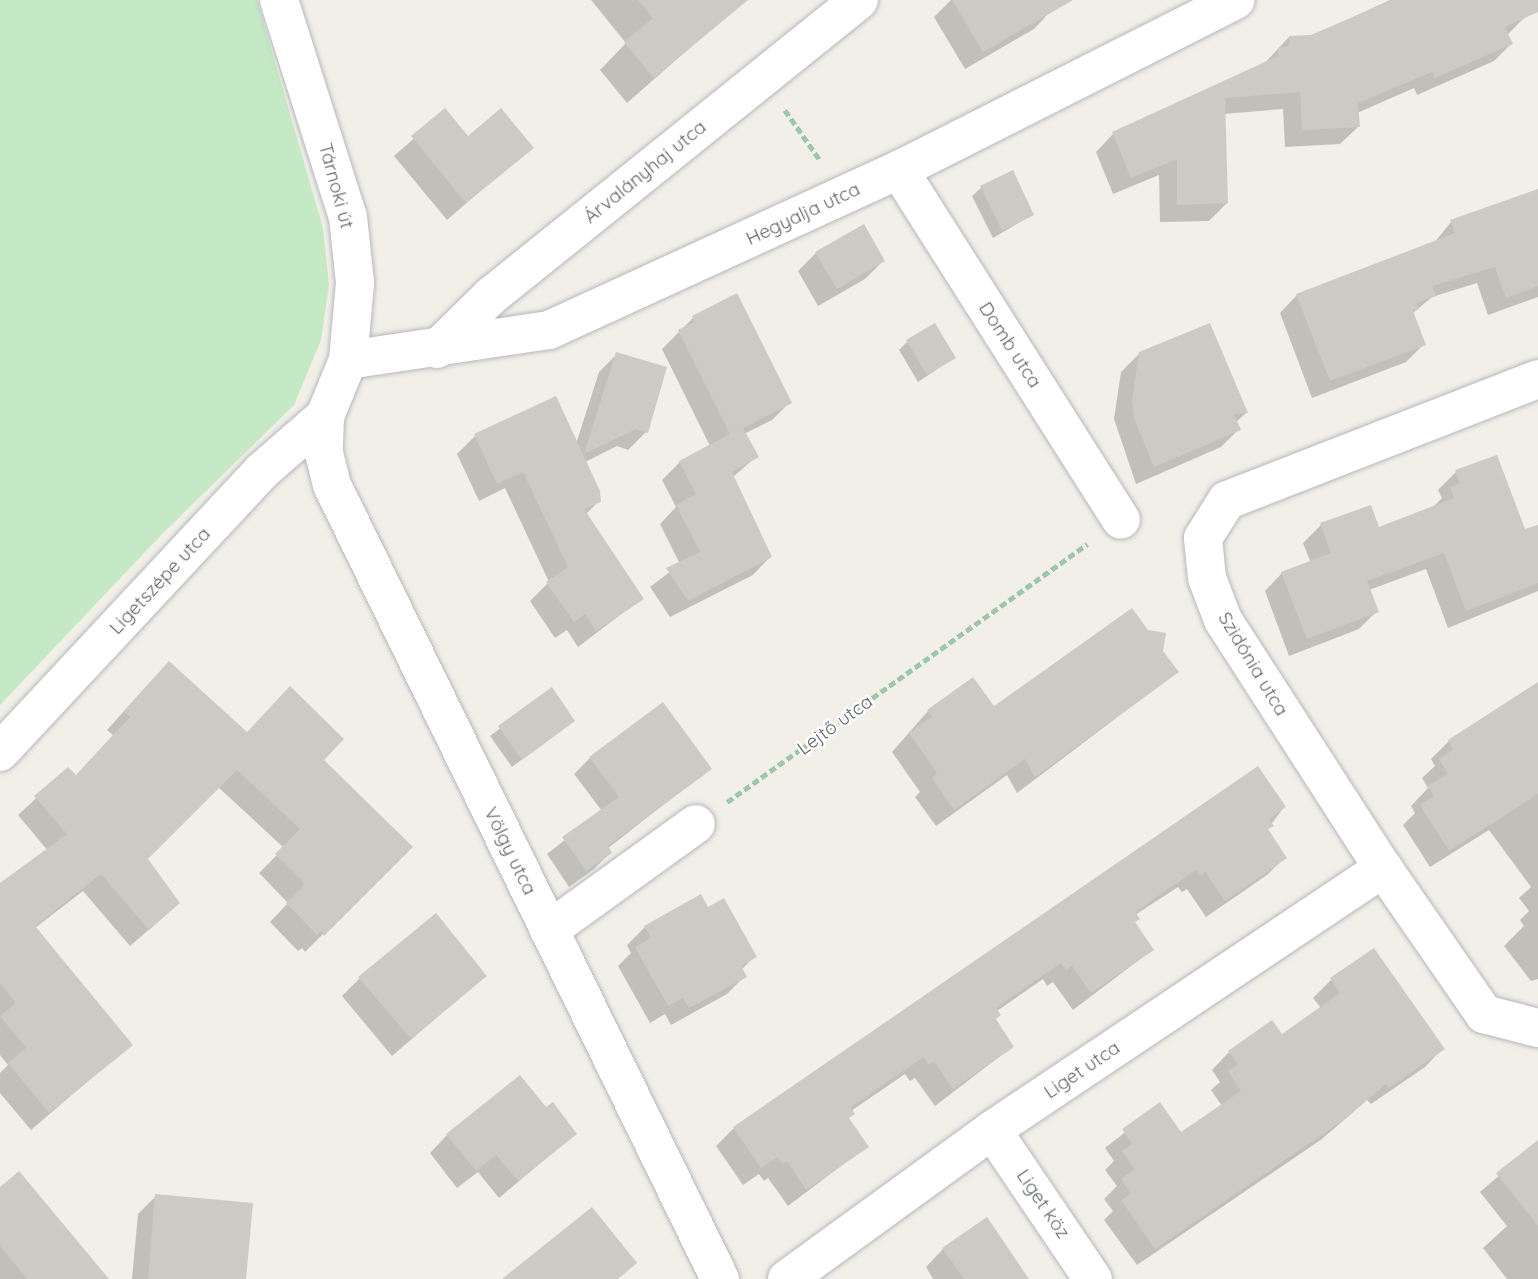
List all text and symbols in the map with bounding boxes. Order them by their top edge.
street label: Árvalányhaj utca [579,116,711,228]
street label: Tárnoki út [314,141,358,231]
street label: Hegyalja utca [742,178,864,250]
street label: Domb utca [974,298,1046,392]
street label: Ligetszépe utca [105,523,215,639]
street label: Szidónia utca [1213,608,1293,720]
street label: Lejtő utca [793,690,877,760]
street label: Völgy utca [479,803,541,899]
street label: Liget utca [1040,1036,1124,1104]
street label: Liget köz [1012,1165,1074,1243]

